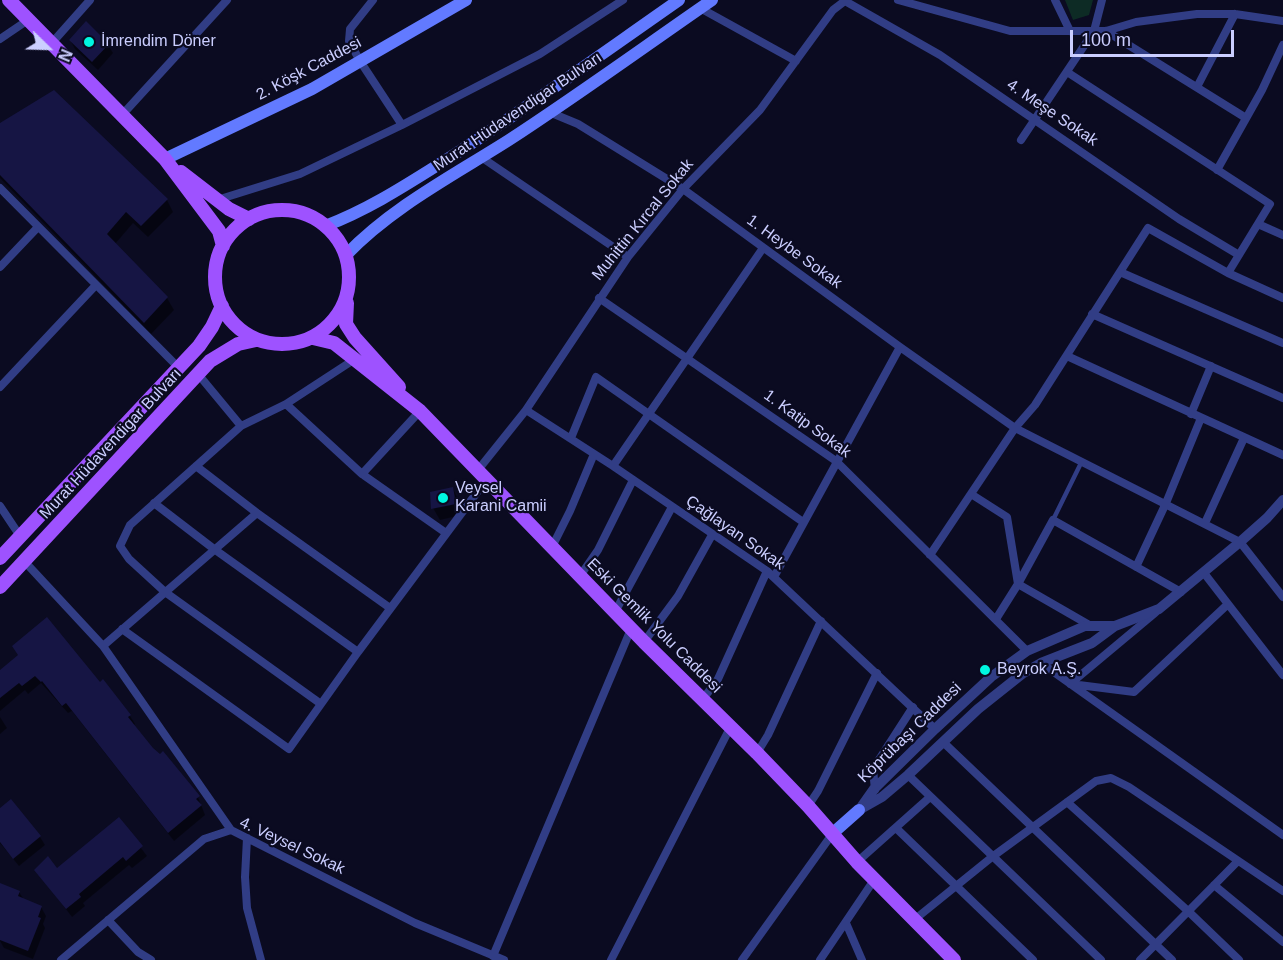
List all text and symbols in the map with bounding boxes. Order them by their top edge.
north arrow [18,18,78,78]
scale bar [1073,18,1236,56]
text: 100 m [1081,30,1131,50]
place label: İmrendim Döner [101,32,216,52]
street label: 2. Köşk Caddesi [253,33,365,105]
marker: İmrendim Döner [82,35,96,49]
text: N [55,47,75,64]
street label: Murat Hüdavendigar Bulvarı [430,48,606,176]
street label: 4. Meşe Sokak [1003,75,1101,151]
street label: Muhittin Kırcal Sokak [588,156,698,284]
street label: 1. Heybe Sokak [743,211,845,293]
street label: Murat Hüdavendigar Bulvarı [36,365,186,523]
street label: 1. Katip Sokak [760,386,854,462]
place label: Veysel Karani Camii [455,479,547,517]
marker: Veysel Karani Camii [436,491,450,505]
street label: Çağlayan Sokak [682,492,788,574]
street label: Eski Gemlik Yolu Caddesi [583,555,725,697]
place label: Beyrok A.Ş. [997,660,1081,680]
marker: Beyrok A.Ş. [978,663,992,677]
street label: Köprübaşı Caddesi [854,679,966,787]
street label: 4. Veysel Sokak [236,813,348,879]

